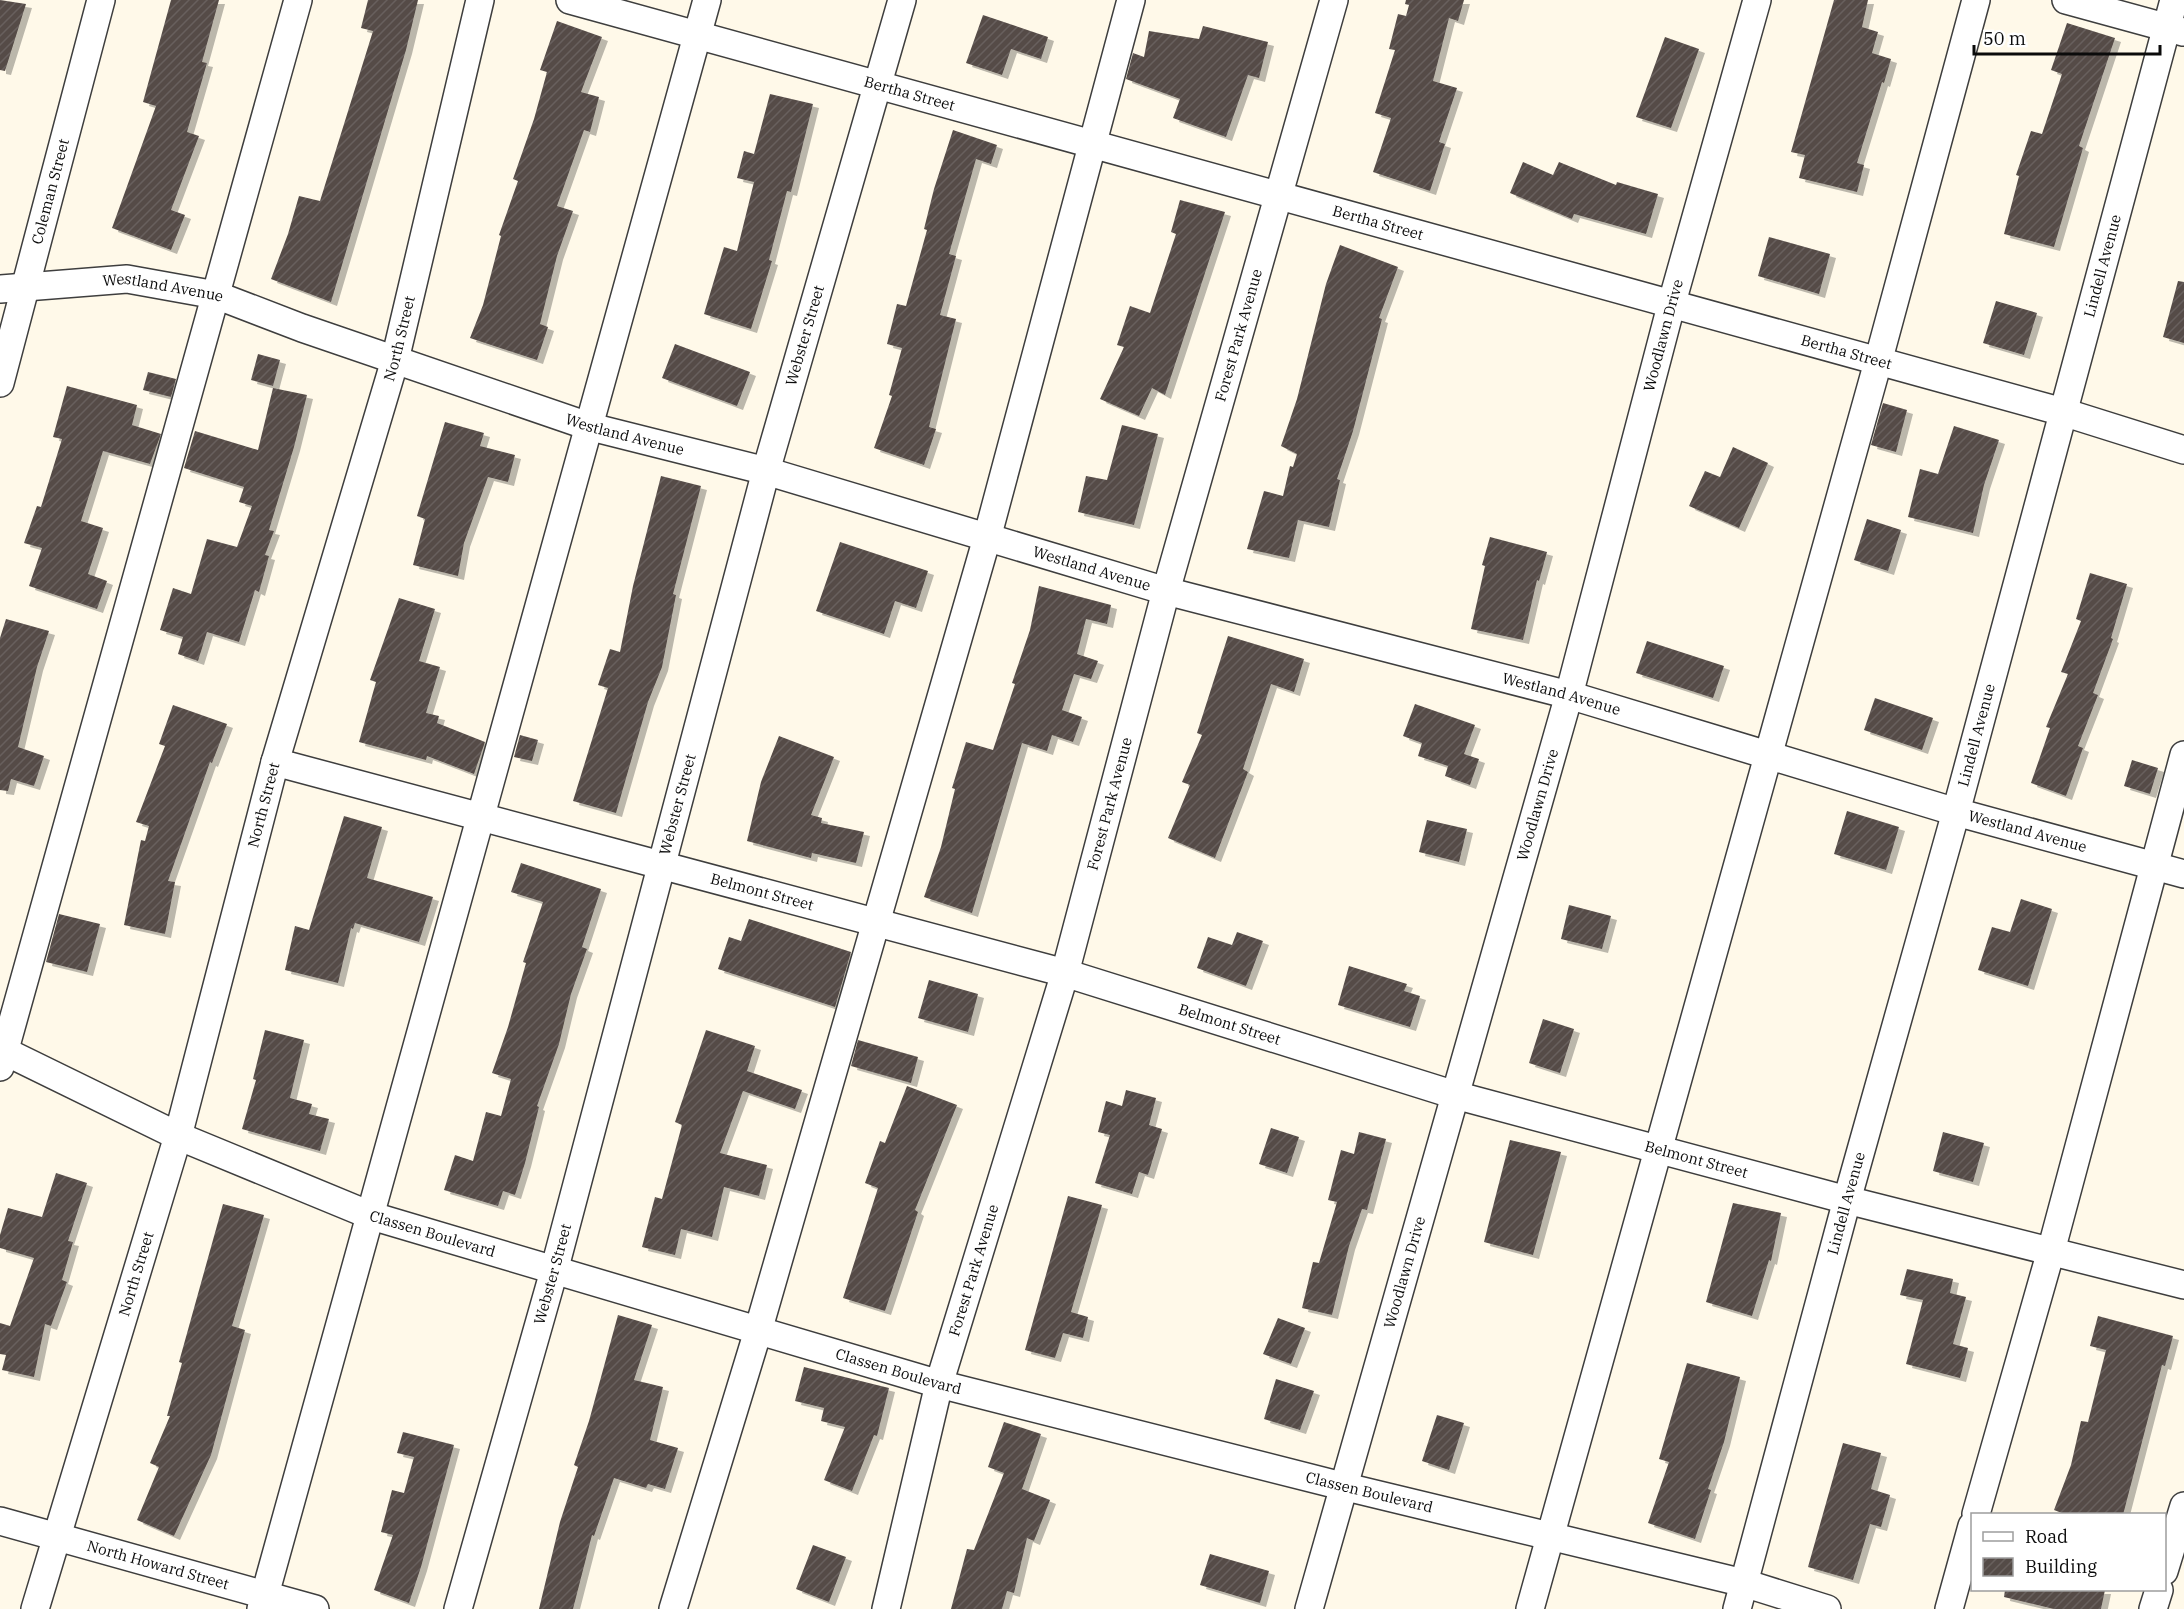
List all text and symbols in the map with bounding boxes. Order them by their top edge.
scale bar [1974,18,2160,56]
text: 50 m [1983,27,2026,50]
street label: Bertha Street [862,72,957,115]
street label: Coleman Street [27,137,73,246]
street label: Bertha Street [1330,201,1426,244]
street label: Lindell Avenue [2079,212,2125,319]
street label: Forest Park Avenue [1210,267,1266,404]
street label: Westland Avenue [102,269,226,306]
street label: Woodlawn Drive [1639,277,1687,394]
street label: Webster Street [781,283,828,388]
street label: North Street [379,294,419,383]
street label: Bertha Street [1799,330,1894,373]
street label: Westland Avenue [563,409,686,459]
street label: Westland Avenue [1031,542,1153,595]
street label: Westland Avenue [1500,668,1623,719]
street label: Lindell Avenue [1953,682,1999,789]
street label: Forest Park Avenue [1083,735,1136,872]
street label: Woodlawn Drive [1512,747,1562,863]
street label: Webster Street [655,752,700,857]
street label: North Street [243,760,283,850]
street label: Westland Avenue [1966,806,2089,856]
street label: Belmont Street [708,869,816,914]
street label: Belmont Street [1176,999,1283,1049]
street label: Belmont Street [1643,1136,1750,1182]
street label: Lindell Avenue [1823,1150,1869,1257]
street label: Forest Park Avenue [944,1202,1003,1339]
street label: Classen Boulevard [367,1206,498,1261]
street label: Woodlawn Drive [1379,1214,1429,1330]
street label: Webster Street [529,1222,575,1327]
street label: North Street [114,1229,158,1318]
street label: Classen Boulevard [833,1344,964,1398]
street label: Classen Boulevard [1304,1467,1435,1517]
legend [1971,1513,2166,1591]
text: Road [2025,1525,2068,1548]
street label: North Howard Street [85,1536,231,1593]
text: Building [2025,1555,2097,1578]

